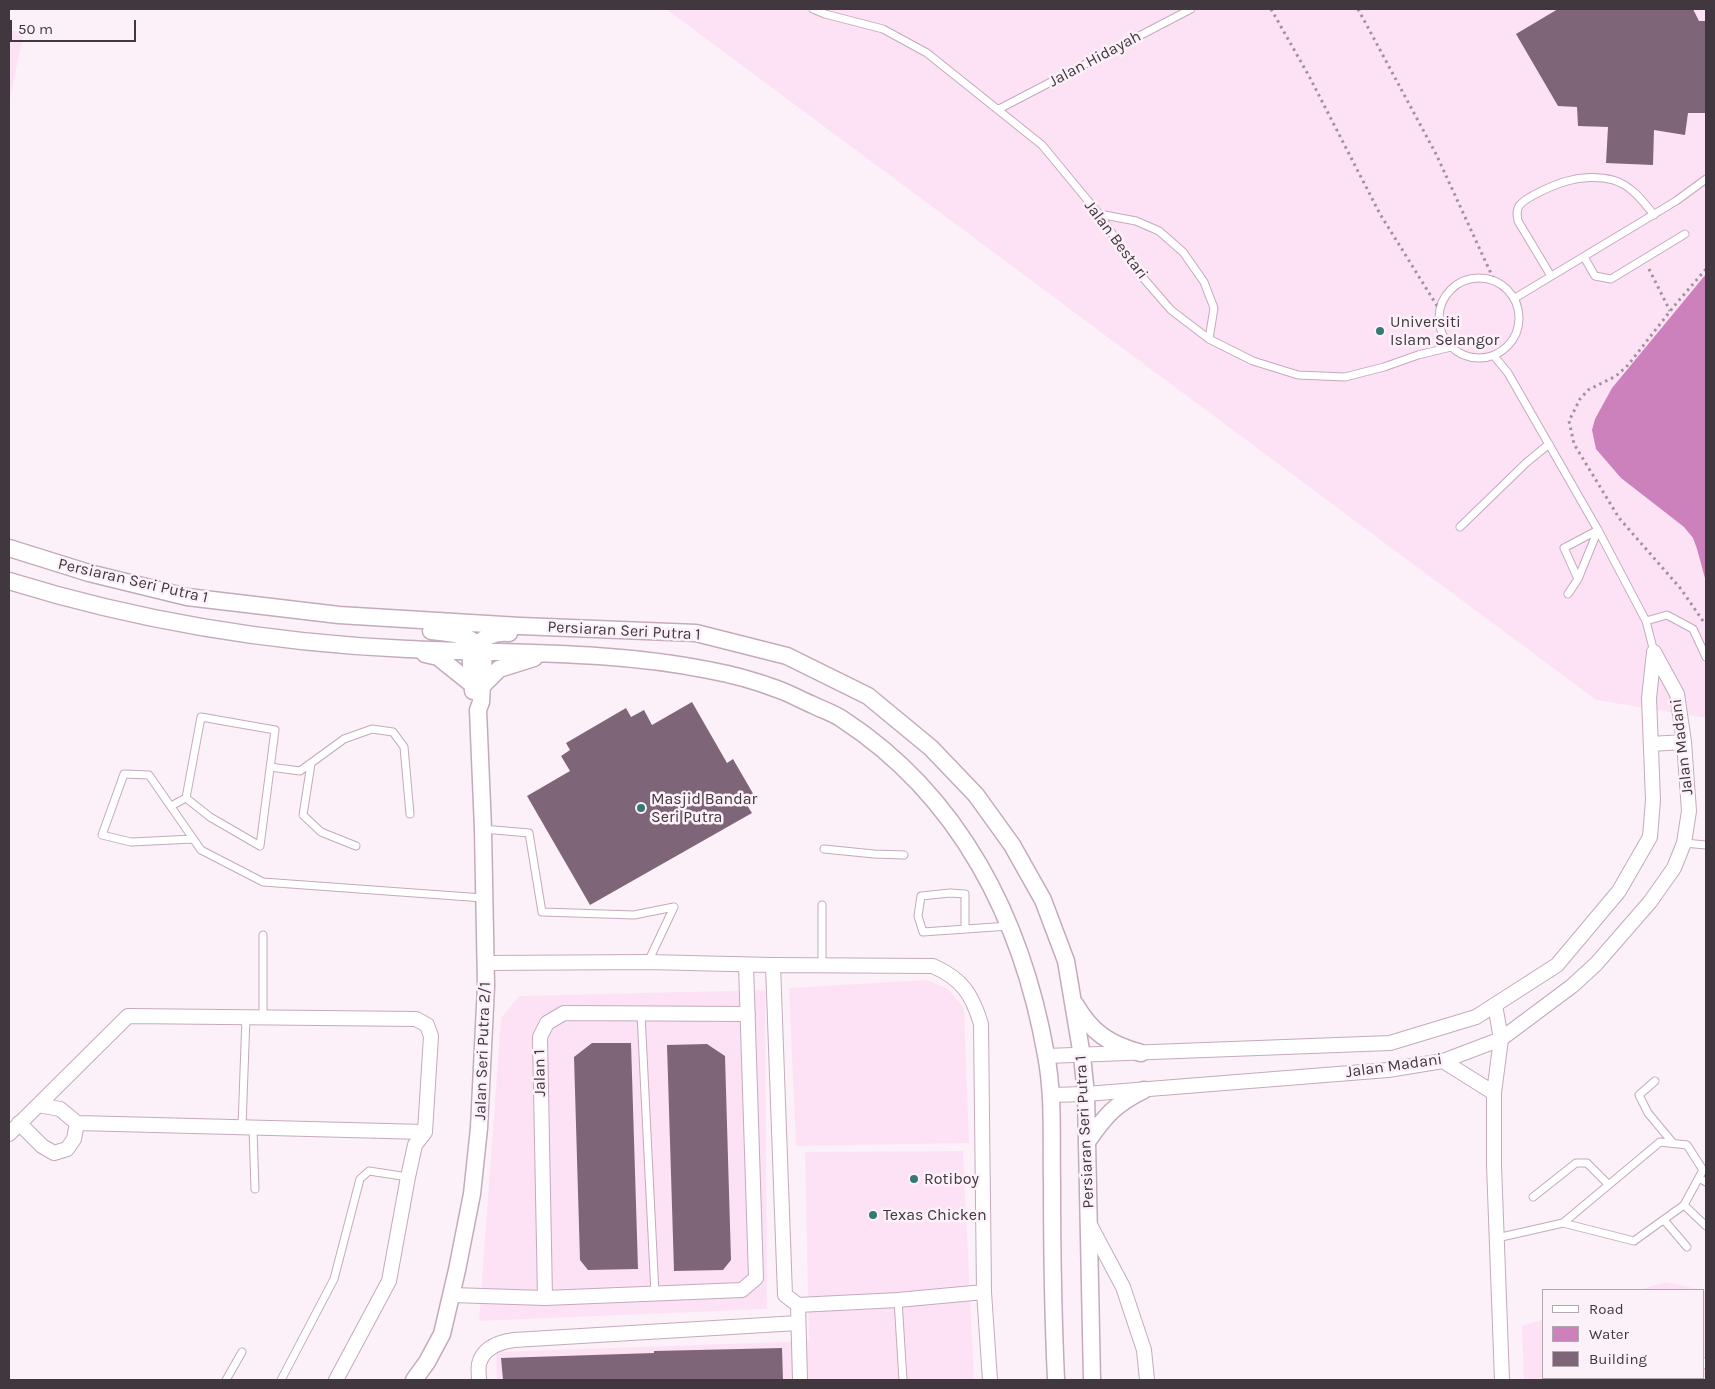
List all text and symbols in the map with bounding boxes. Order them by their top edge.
scale bar [12,10,139,42]
text: 50 m [18,20,53,38]
street label: Jalan Hidayah [1046,27,1144,91]
street label: Jalan Bestari [1080,197,1152,283]
place label: Universiti Islam Selangor [1390,312,1499,350]
marker: Universiti Islam Selangor [1374,325,1386,337]
street label: Persiaran Seri Putra 1 [56,554,210,608]
street label: Persiaran Seri Putra 1 [547,617,701,645]
street label: Jalan Madani [1667,698,1697,796]
place label: Masjid Bandar Seri Putra [651,789,757,827]
marker: Masjid Bandar Seri Putra [635,802,647,814]
street label: Jalan Seri Putra 2/1 [471,981,495,1121]
street label: Jalan 1 [530,1049,550,1097]
street label: Jalan Madani [1345,1050,1443,1082]
street label: Persiaran Seri Putra 1 [1071,1055,1099,1209]
place label: Rotiboy [924,1169,979,1189]
marker: Rotiboy [908,1173,920,1185]
place label: Texas Chicken [883,1205,987,1225]
marker: Texas Chicken [867,1209,879,1221]
legend [1542,1289,1705,1379]
text: Road [1589,1300,1624,1318]
text: Water [1589,1325,1629,1343]
text: Building [1589,1350,1647,1368]

